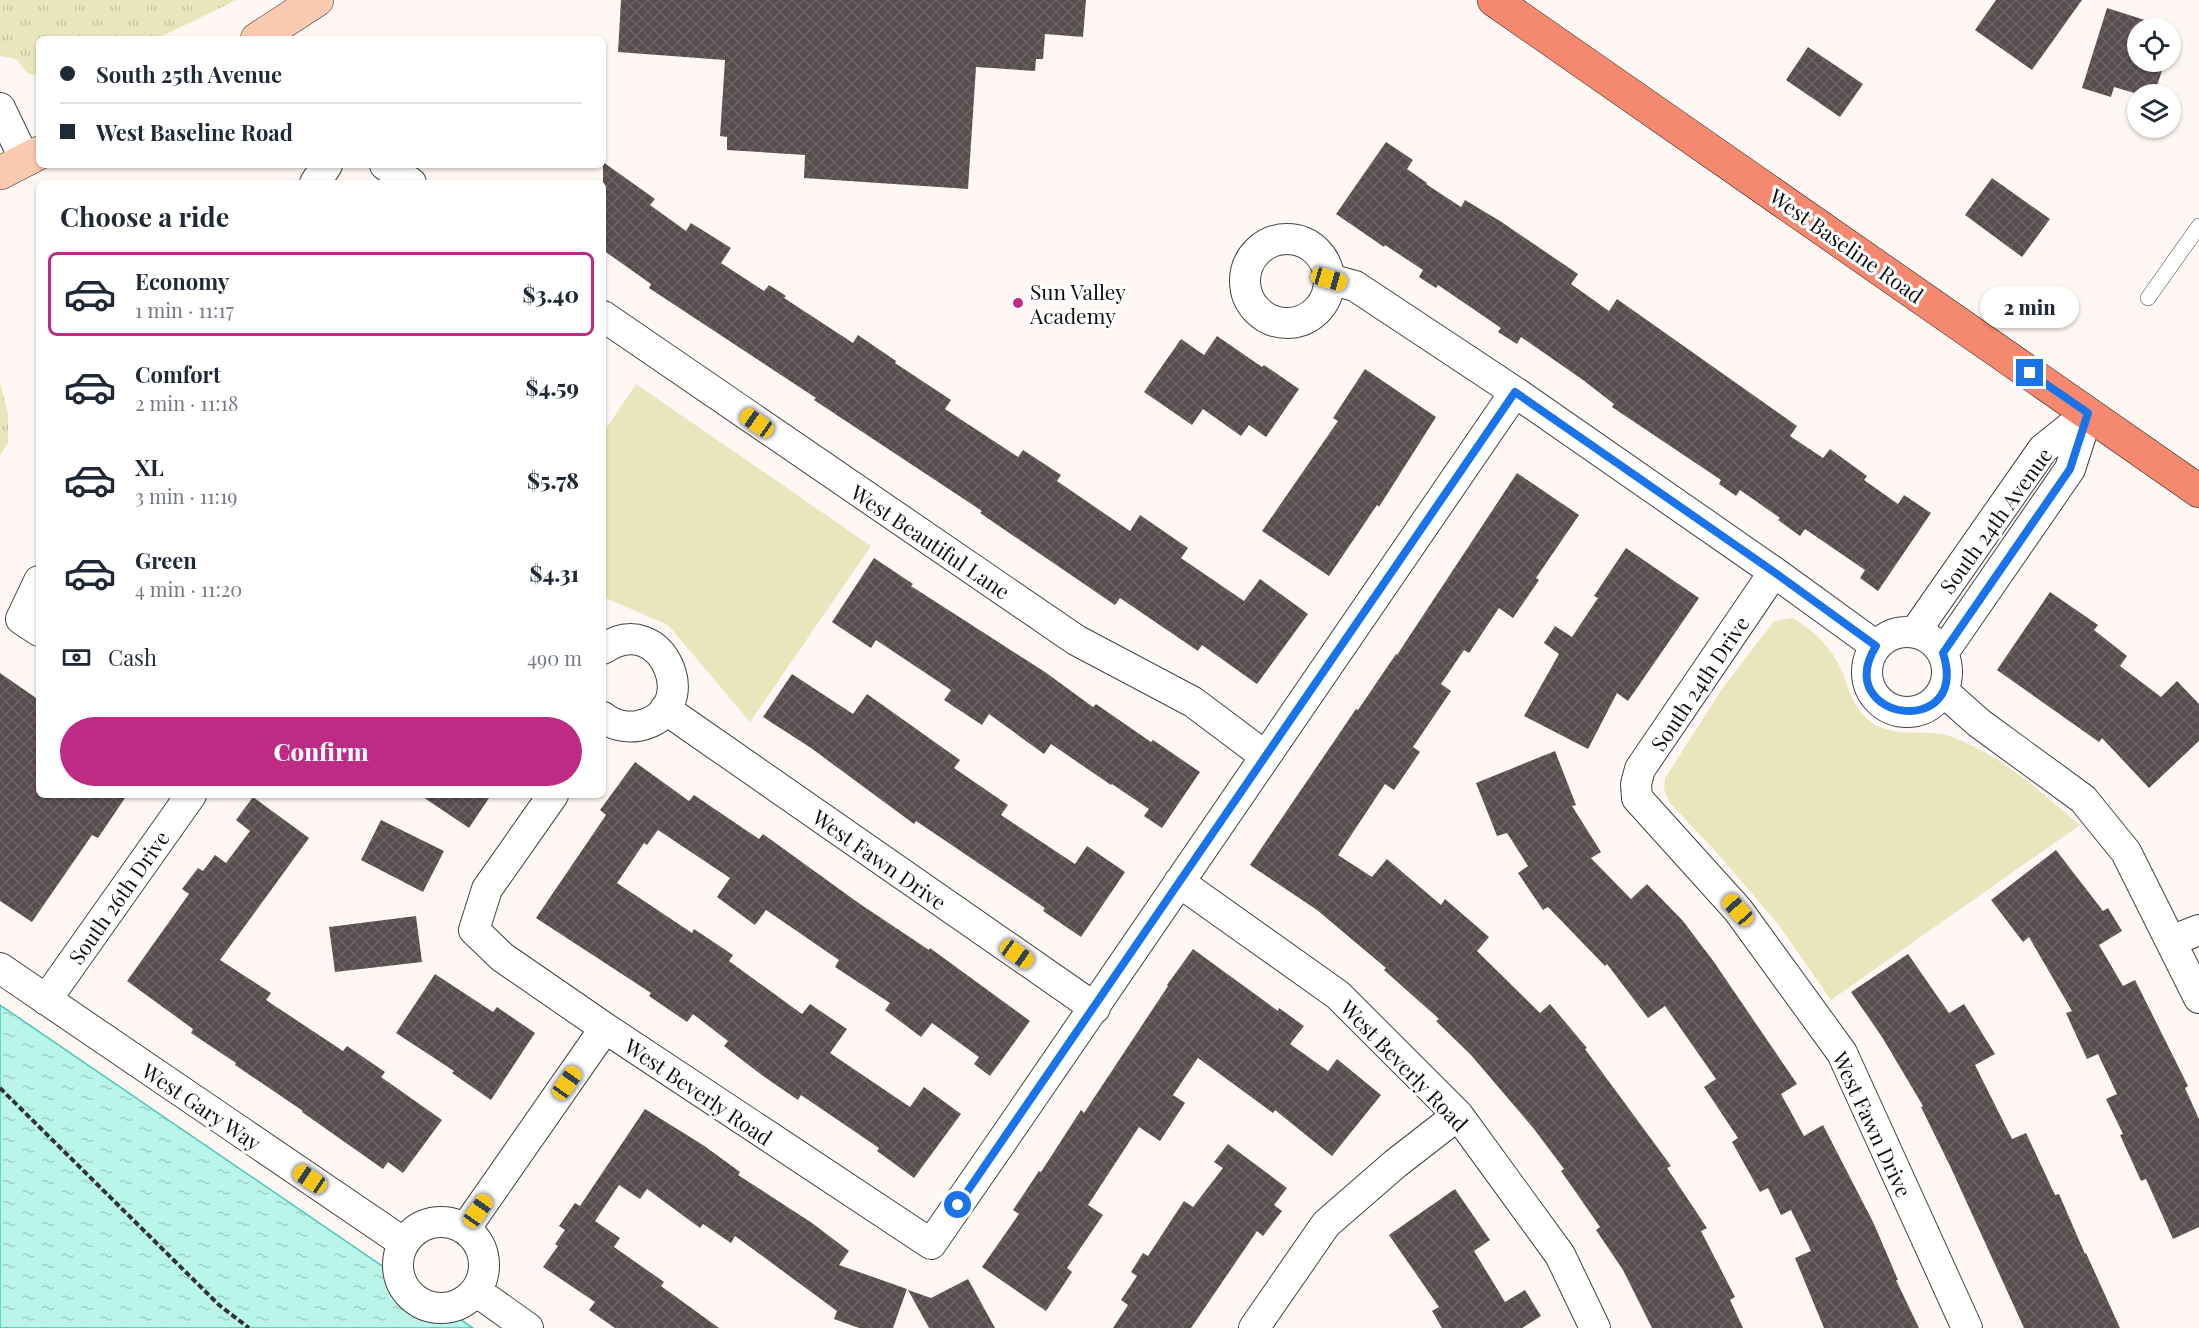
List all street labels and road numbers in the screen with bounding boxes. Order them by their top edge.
street label: West Baseline Road [1764,181,1929,309]
street label: South 24th Avenue [1933,441,2057,599]
street label: West Beautiful Lane [845,477,1016,605]
street label: South 24th Drive [1644,610,1754,756]
street label: West Fawn Drive [807,802,952,916]
street label: South 26th Drive [61,825,175,969]
street label: West Beverly Road [1334,993,1475,1137]
street label: West Beverly Road [619,1031,778,1151]
street label: West Fawn Drive [1827,1046,1919,1201]
street label: West Gary Way [136,1055,267,1156]

